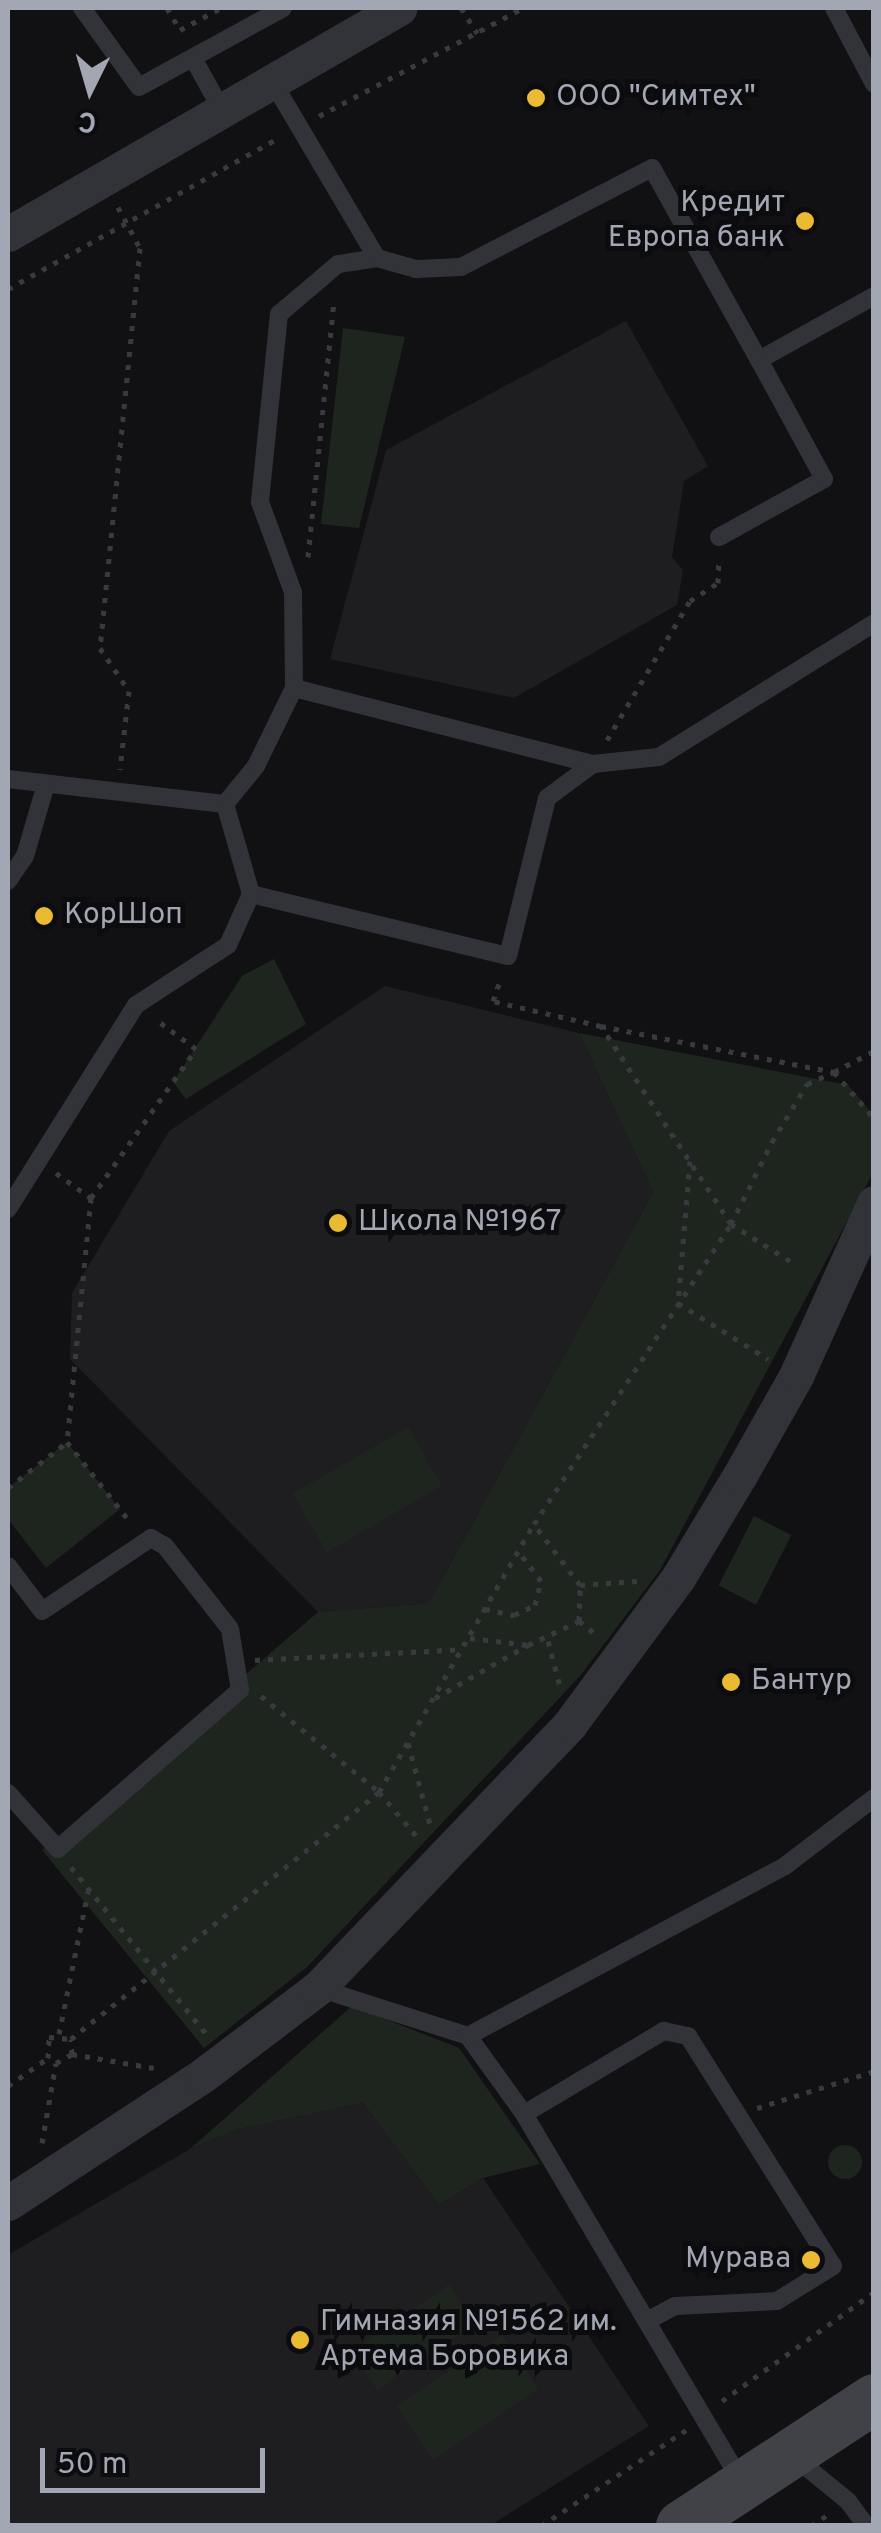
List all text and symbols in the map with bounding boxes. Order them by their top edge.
north arrow [40,40,140,140]
place label: ООО "Симтех" [556,80,756,116]
marker: ООО "Симтех" [525,87,547,109]
text: С [77,101,98,139]
place label: Кредит Европа банк [608,186,785,256]
marker: Кредит Европа банк [794,210,816,232]
place label: КорШоп [64,898,183,934]
marker: КорШоп [33,905,55,927]
place label: Школа №1967 [358,1205,561,1241]
marker: Школа №1967 [327,1212,349,1234]
place label: Бантур [751,1664,852,1700]
marker: Бантур [720,1671,742,1693]
place label: Мурава [685,2242,791,2278]
marker: Мурава [800,2249,822,2271]
place label: Гимназия №1562 им. Артема Боровика [320,2305,617,2376]
marker: Гимназия №1562 им. Артема Боровика [289,2329,311,2351]
scale bar [45,2428,270,2490]
text: 50 m [57,2447,127,2484]

